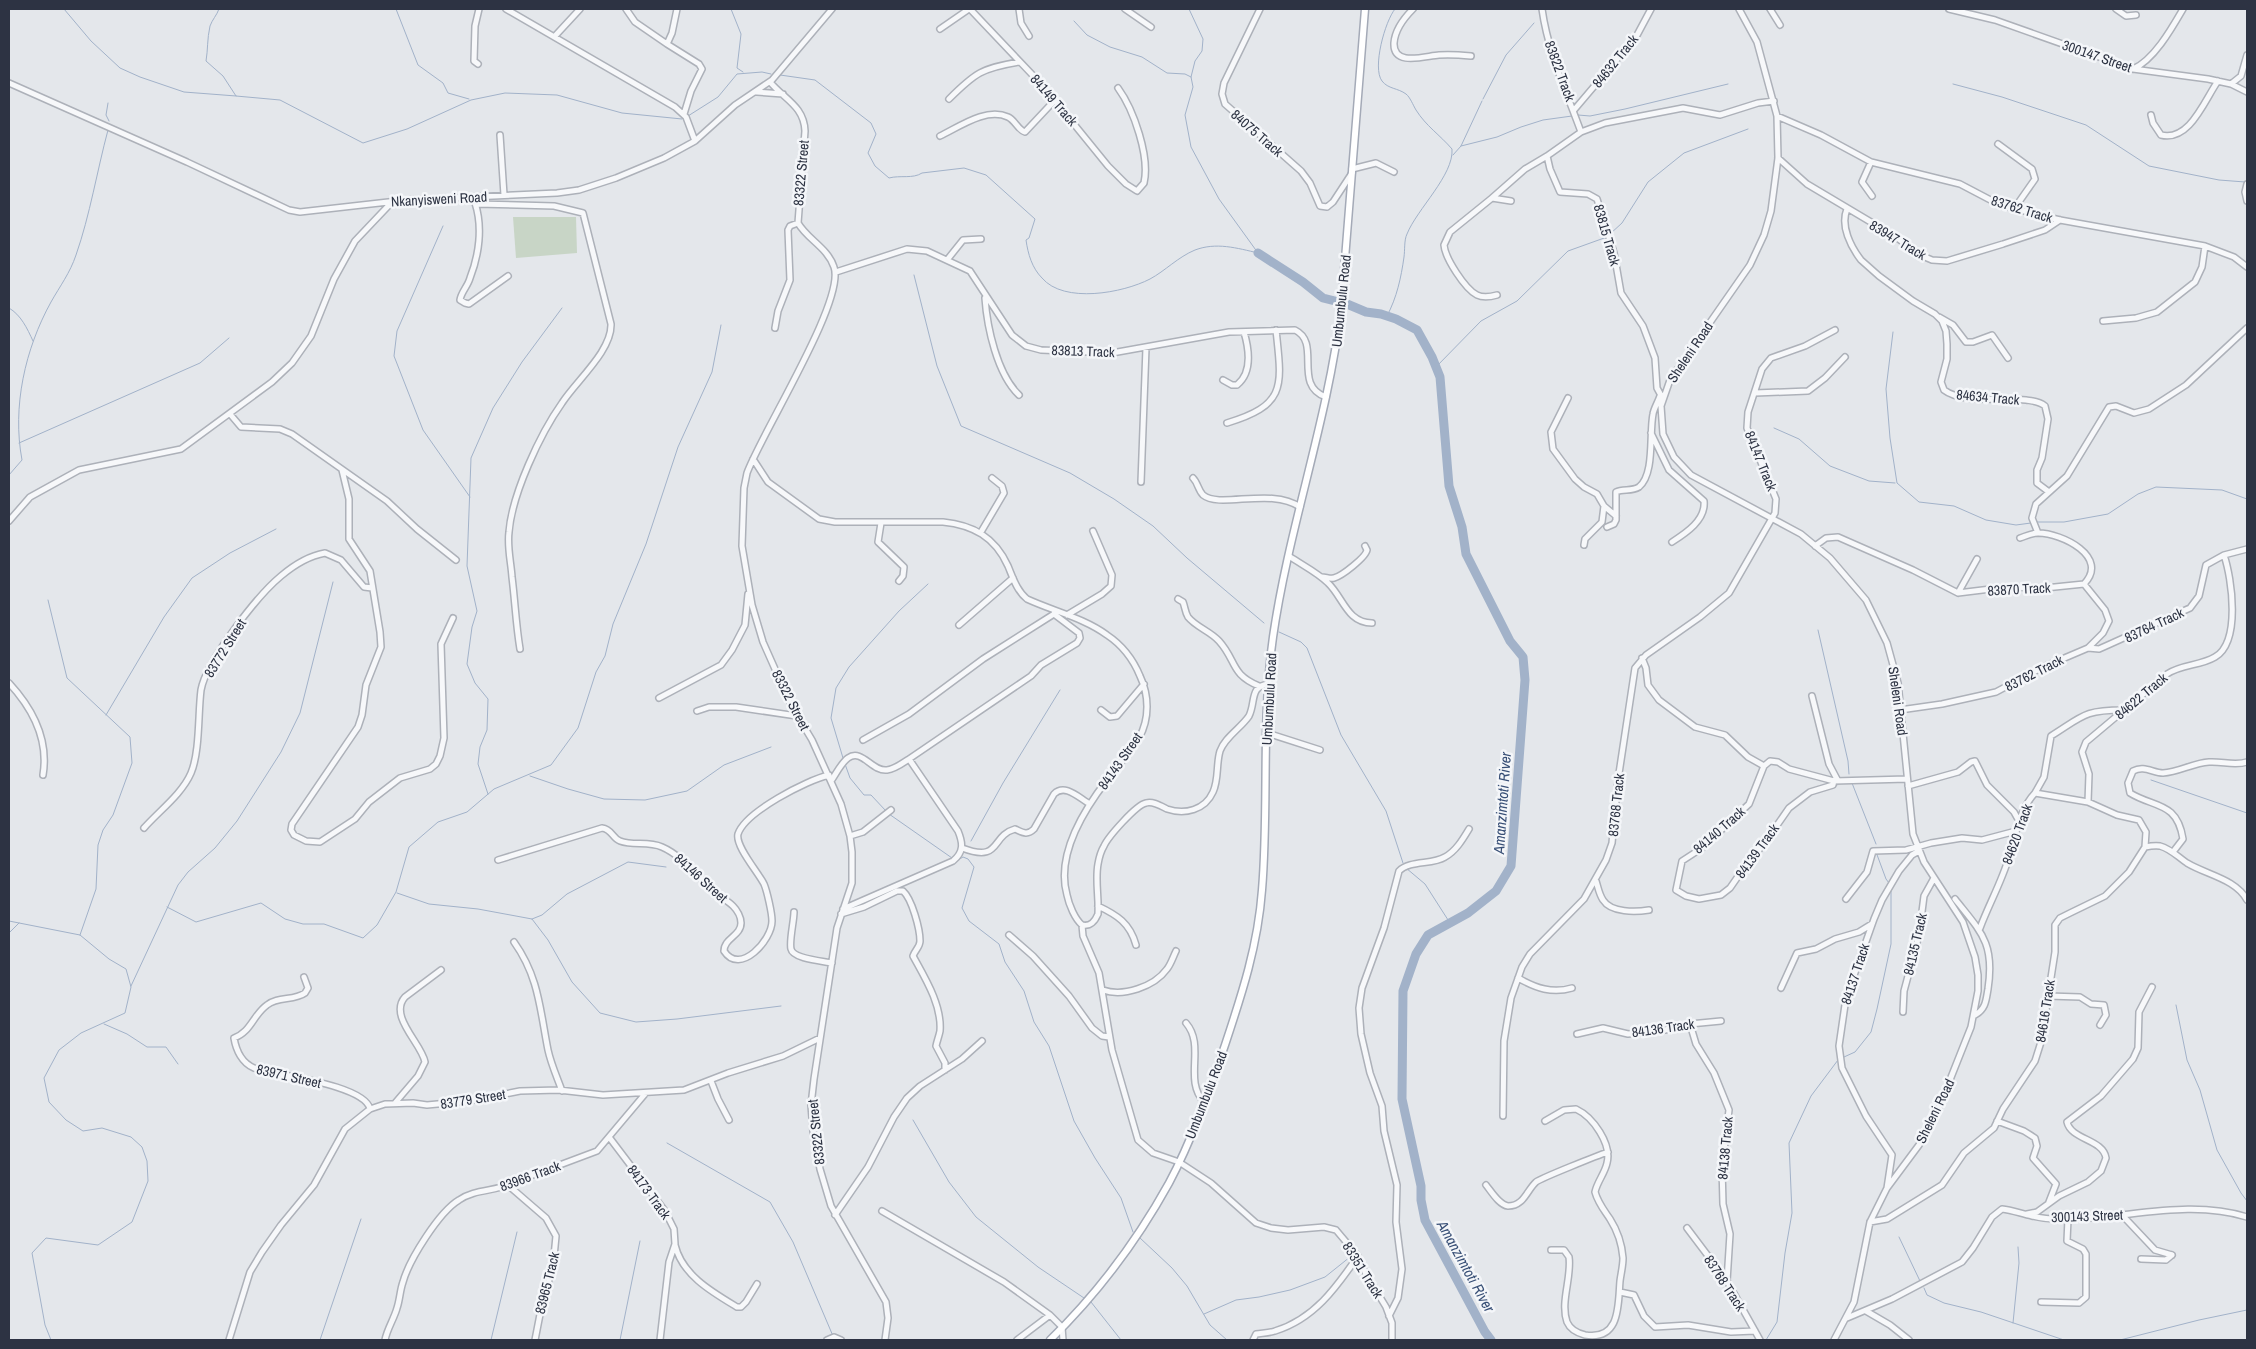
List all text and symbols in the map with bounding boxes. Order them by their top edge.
street label: 84632 Track [1588,31,1642,91]
street label: 300147 Street [2060,36,2134,76]
street label: 83822 Track [1541,38,1579,104]
street label: 84149 Track [1026,70,1082,130]
street label: 84075 Track [1227,105,1287,161]
street label: 83322 Street [789,139,813,207]
street label: Nkanyisweni Road [390,187,488,211]
street label: 83762 Track [1989,191,2055,227]
street label: 83815 Track [1590,202,1624,268]
street label: 83947 Track [1866,216,1930,264]
street label: Umbumbulu Road [1327,254,1355,348]
street label: Sheleni Road [1663,318,1717,386]
street label: 83813 Track [1051,341,1115,361]
street label: 84634 Track [1956,385,2021,409]
street label: 84147 Track [1741,428,1781,494]
street label: 83870 Track [1987,578,2051,600]
street label: 83764 Track [2122,603,2187,647]
street label: 83772 Street [200,615,250,681]
street label: 83762 Track [2002,651,2066,695]
street label: Umbumbulu Road [1258,652,1280,746]
street label: Sheleni Road [1884,665,1912,737]
street label: 83322 Street [768,667,814,733]
street label: 84622 Track [2111,669,2171,723]
street label: 84143 Street [1094,729,1146,793]
water label: Amanzimtoti River [1488,751,1516,856]
street label: 83768 Track [1604,772,1628,837]
street label: 84620 Track [1998,801,2036,867]
street label: 84140 Track [1689,802,1749,858]
street label: 84139 Track [1731,820,1783,882]
street label: 84146 Street [671,849,731,907]
street label: 84135 Track [1899,911,1931,977]
street label: 84137 Track [1837,941,1873,1007]
street label: 84616 Track [2031,978,2059,1044]
street label: 84136 Track [1630,1015,1696,1041]
street label: Umbumbulu Road [1181,1049,1231,1141]
street label: 83971 Street [255,1060,323,1092]
street label: Sheleni Road [1912,1076,1958,1146]
street label: 83779 Street [439,1085,507,1113]
street label: 83322 Street [804,1098,828,1166]
street label: 84138 Track [1713,1115,1737,1180]
street label: 83966 Track [497,1157,563,1195]
street label: 84173 Track [623,1161,675,1223]
street label: 300143 Street [2051,1206,2123,1226]
water label: Amanzimtoti River [1432,1215,1500,1316]
street label: 83351 Track [1339,1238,1388,1302]
street label: 83965 Track [531,1250,563,1316]
street label: 83768 Track [1700,1252,1750,1315]

